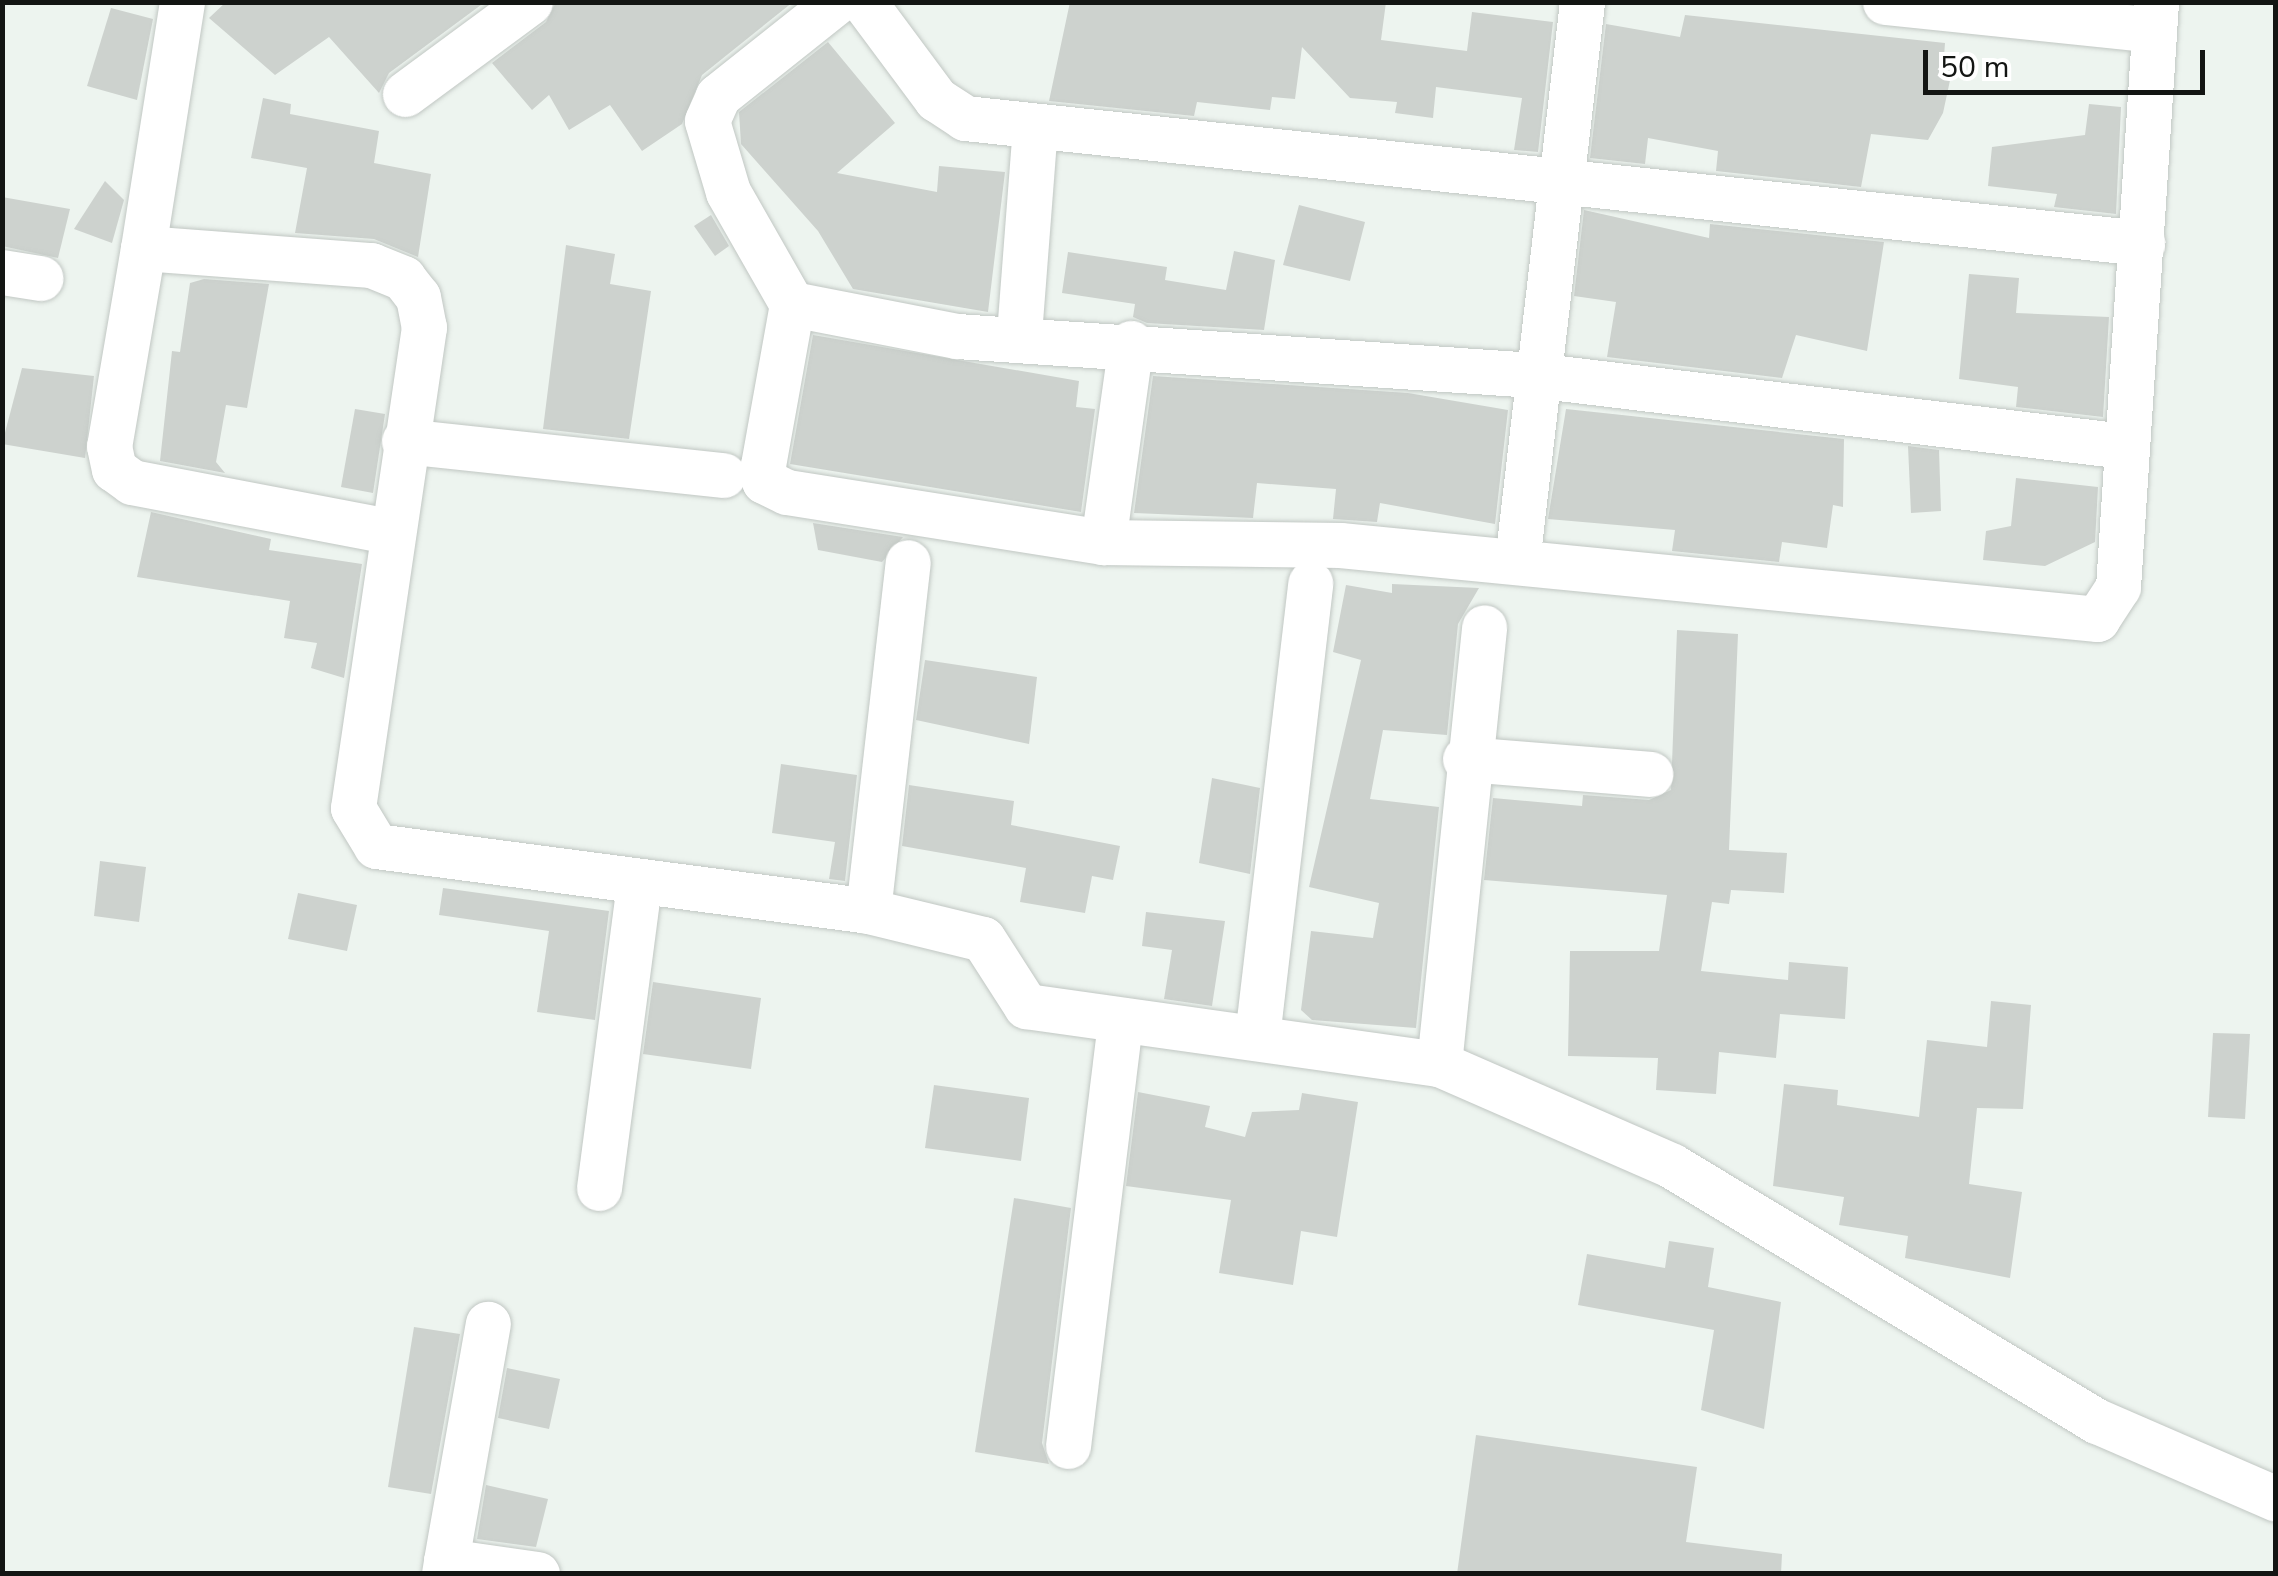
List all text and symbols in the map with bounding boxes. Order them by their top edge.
scale bar [1928,30,2210,92]
text: 50 m [1940,47,2009,88]

